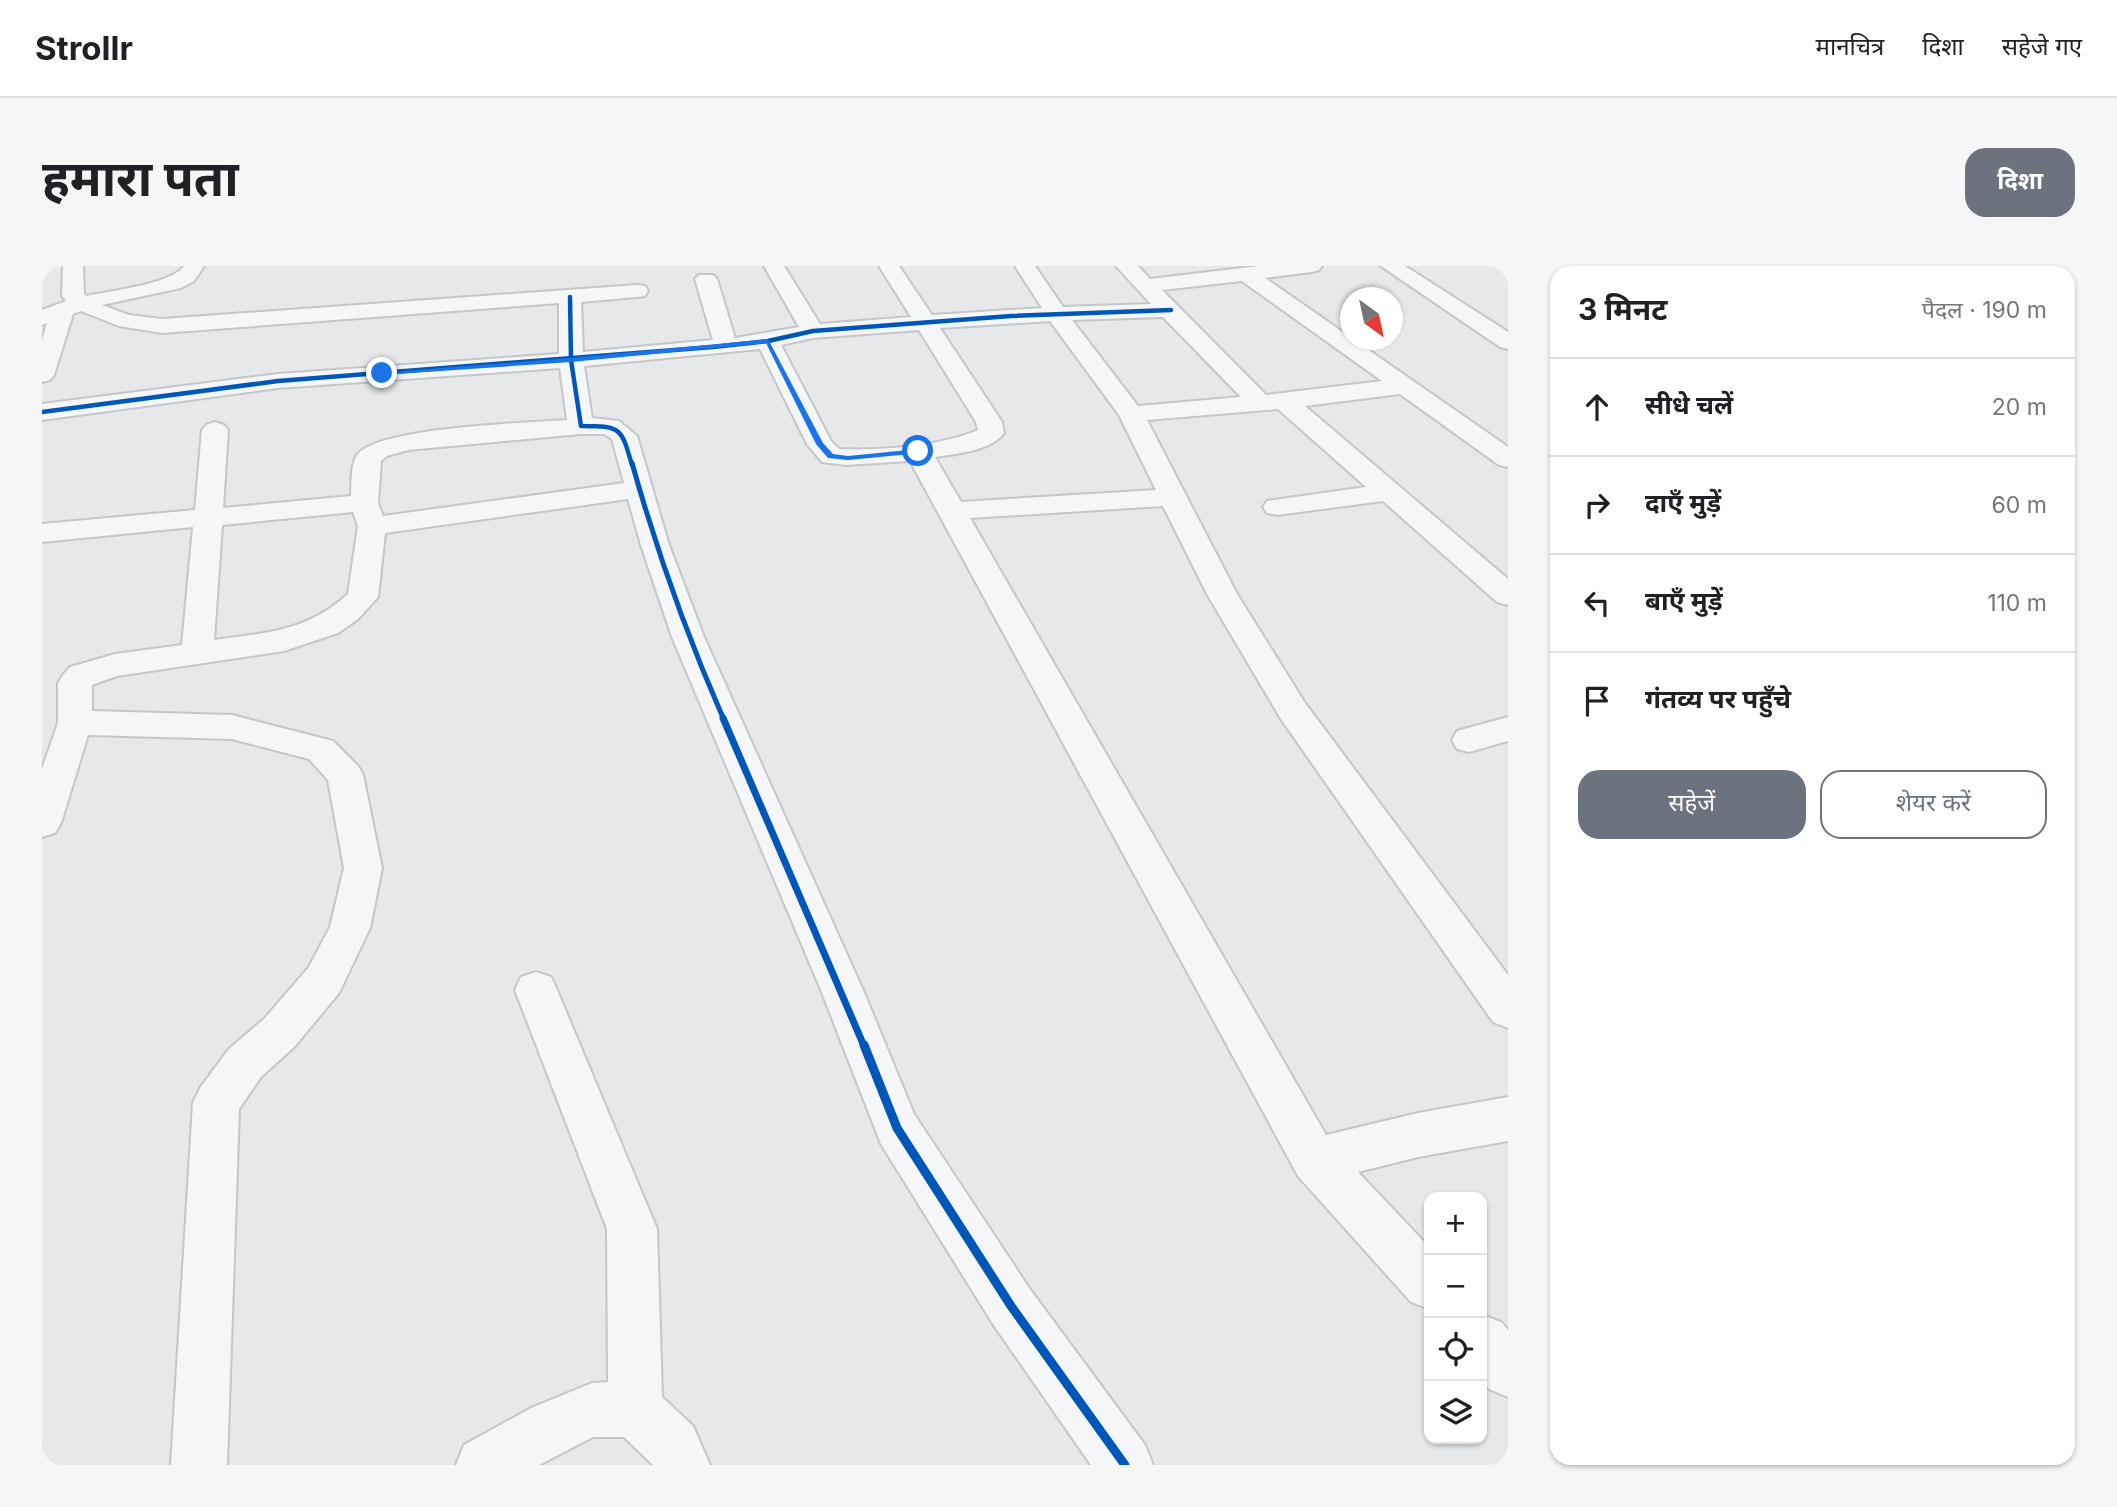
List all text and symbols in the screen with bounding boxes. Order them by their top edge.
text: Strollr [35,28,133,68]
text: मानचित्र [1816,32,1884,61]
text: दिशा [1922,32,1964,61]
text: सहेजे गए [2002,32,2082,61]
button: दिशा [1965,148,2075,217]
text: हमारा पता [42,149,239,208]
north arrow [1340,287,1403,350]
text: 3 मिनट [1578,291,1667,327]
text: पैदल · 190 m [1922,296,2047,324]
route end [366,357,397,388]
icon: ahead [1578,388,1616,426]
text: सीधे चलें [1645,389,1733,420]
text: 20 m [1992,393,2047,421]
route start [902,435,933,466]
icon: right [1578,486,1616,524]
text: दाएँ मुड़ें [1645,487,1721,518]
text: 60 m [1992,491,2047,519]
icon: left [1578,584,1616,622]
text: बाएँ मुड़ें [1645,585,1722,616]
text: 110 m [1987,589,2047,617]
icon: arrive [1578,682,1616,720]
text: गंतव्य पर पहुँचे [1645,683,1791,714]
button: सहेजें [1578,770,1806,839]
button: शेयर करें [1820,770,2047,839]
map controls [1424,1192,1487,1444]
button: + [1424,1192,1487,1255]
button: − [1424,1255,1487,1318]
button: locate [1424,1318,1487,1381]
button: layers [1424,1381,1487,1444]

